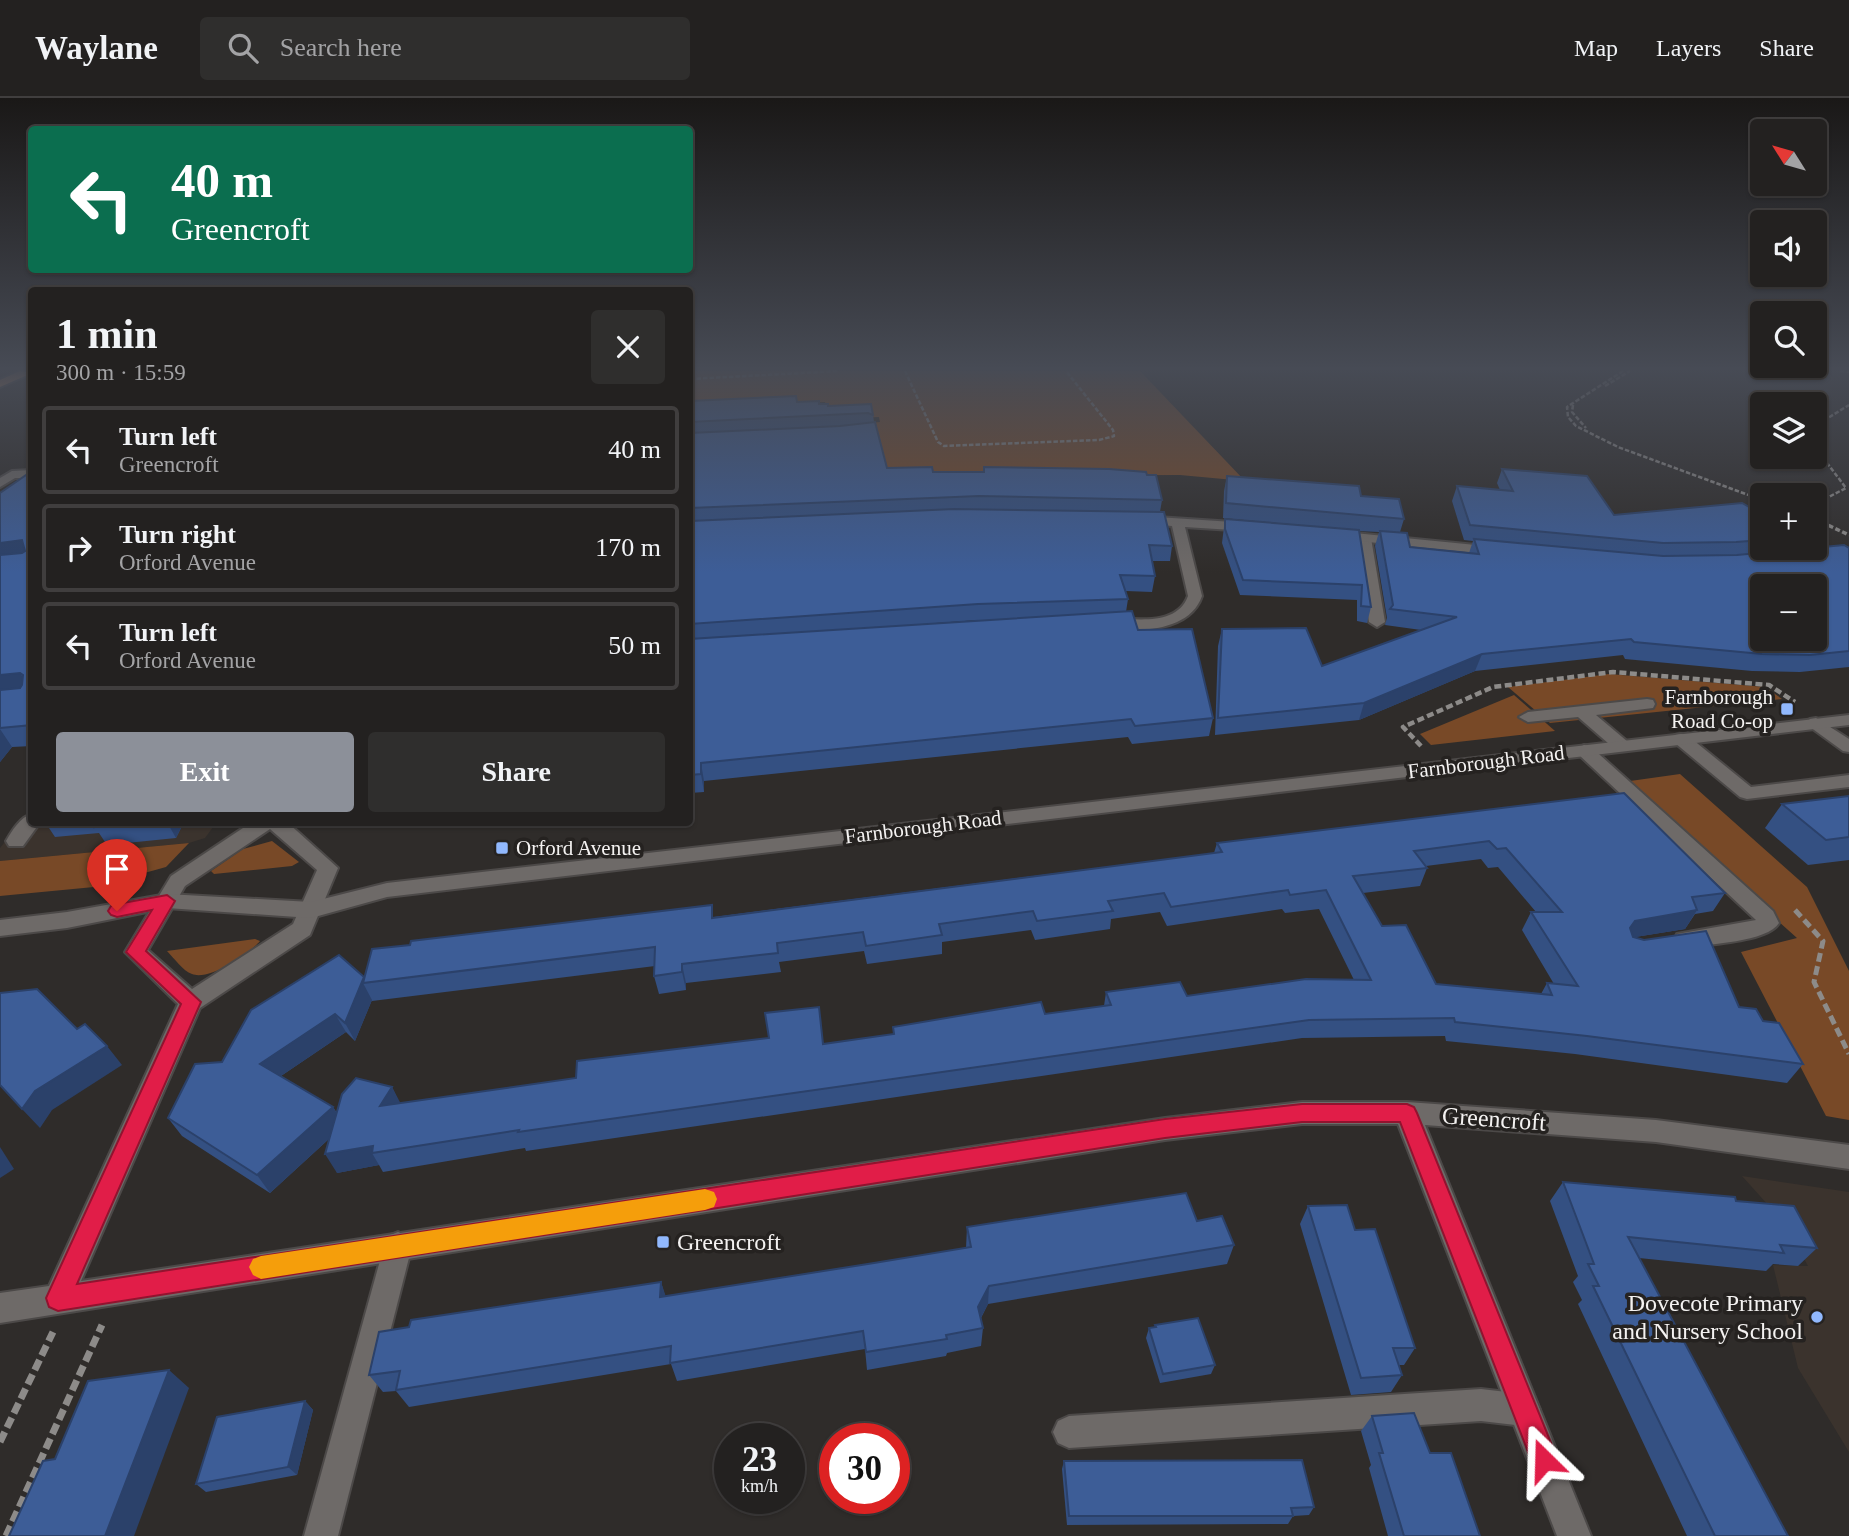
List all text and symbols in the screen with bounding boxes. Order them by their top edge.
search box [200,17,690,80]
icon: search [224,29,262,67]
text: Waylane [35,30,158,66]
text: Search here [280,33,402,62]
text: Map [1574,35,1618,61]
text: Layers [1656,35,1721,61]
text: Share [1759,35,1814,61]
north arrow [1750,119,1827,196]
map controls [1750,119,1827,651]
text: 40 m [171,153,273,208]
icon: left [56,154,147,245]
button: sound [1750,210,1827,287]
text: Greencroft [171,211,310,247]
button: search [1750,301,1827,378]
button: close [591,310,665,384]
text: 1 min [56,311,158,357]
text: 300 m · 15:59 [56,360,186,385]
button: layers [1750,392,1827,469]
text: Turn left [119,422,217,451]
icon: left [60,431,98,469]
text: 40 m [608,435,661,464]
text: Greencroft [119,452,219,477]
button: + [1750,483,1827,560]
text: Turn right [119,520,236,549]
icon: right [60,529,98,567]
text: 170 m [595,533,661,562]
text: Orford Avenue [119,550,256,575]
button: − [1750,574,1827,651]
text: Turn left [119,618,217,647]
icon: left [60,627,98,665]
text: 50 m [608,631,661,660]
text: Orford Avenue [119,648,256,673]
place label: Farnborough Road Co-op [1665,685,1773,733]
marker: Farnborough Road Co-op [1779,701,1795,717]
button: Exit [56,732,354,812]
button: Share [368,732,665,812]
street label: Farnborough Road [1406,740,1566,784]
street label: Farnborough Road [843,805,1003,849]
place label: Orford Avenue [516,836,641,860]
pin [87,839,147,911]
marker: Orford Avenue [494,840,510,856]
icon: arrive [98,850,136,888]
street label: Greencroft [1441,1102,1547,1136]
place label: Greencroft [677,1229,781,1255]
marker: Greencroft [655,1234,671,1250]
place label: Dovecote Primary and Nursery School [1612,1290,1803,1344]
marker: Dovecote Primary and Nursery School [1809,1309,1825,1325]
speed limit sign: 30 [819,1423,910,1514]
position arrow [1507,1423,1581,1497]
text: 23 [742,1440,777,1479]
text: km/h [741,1476,778,1496]

